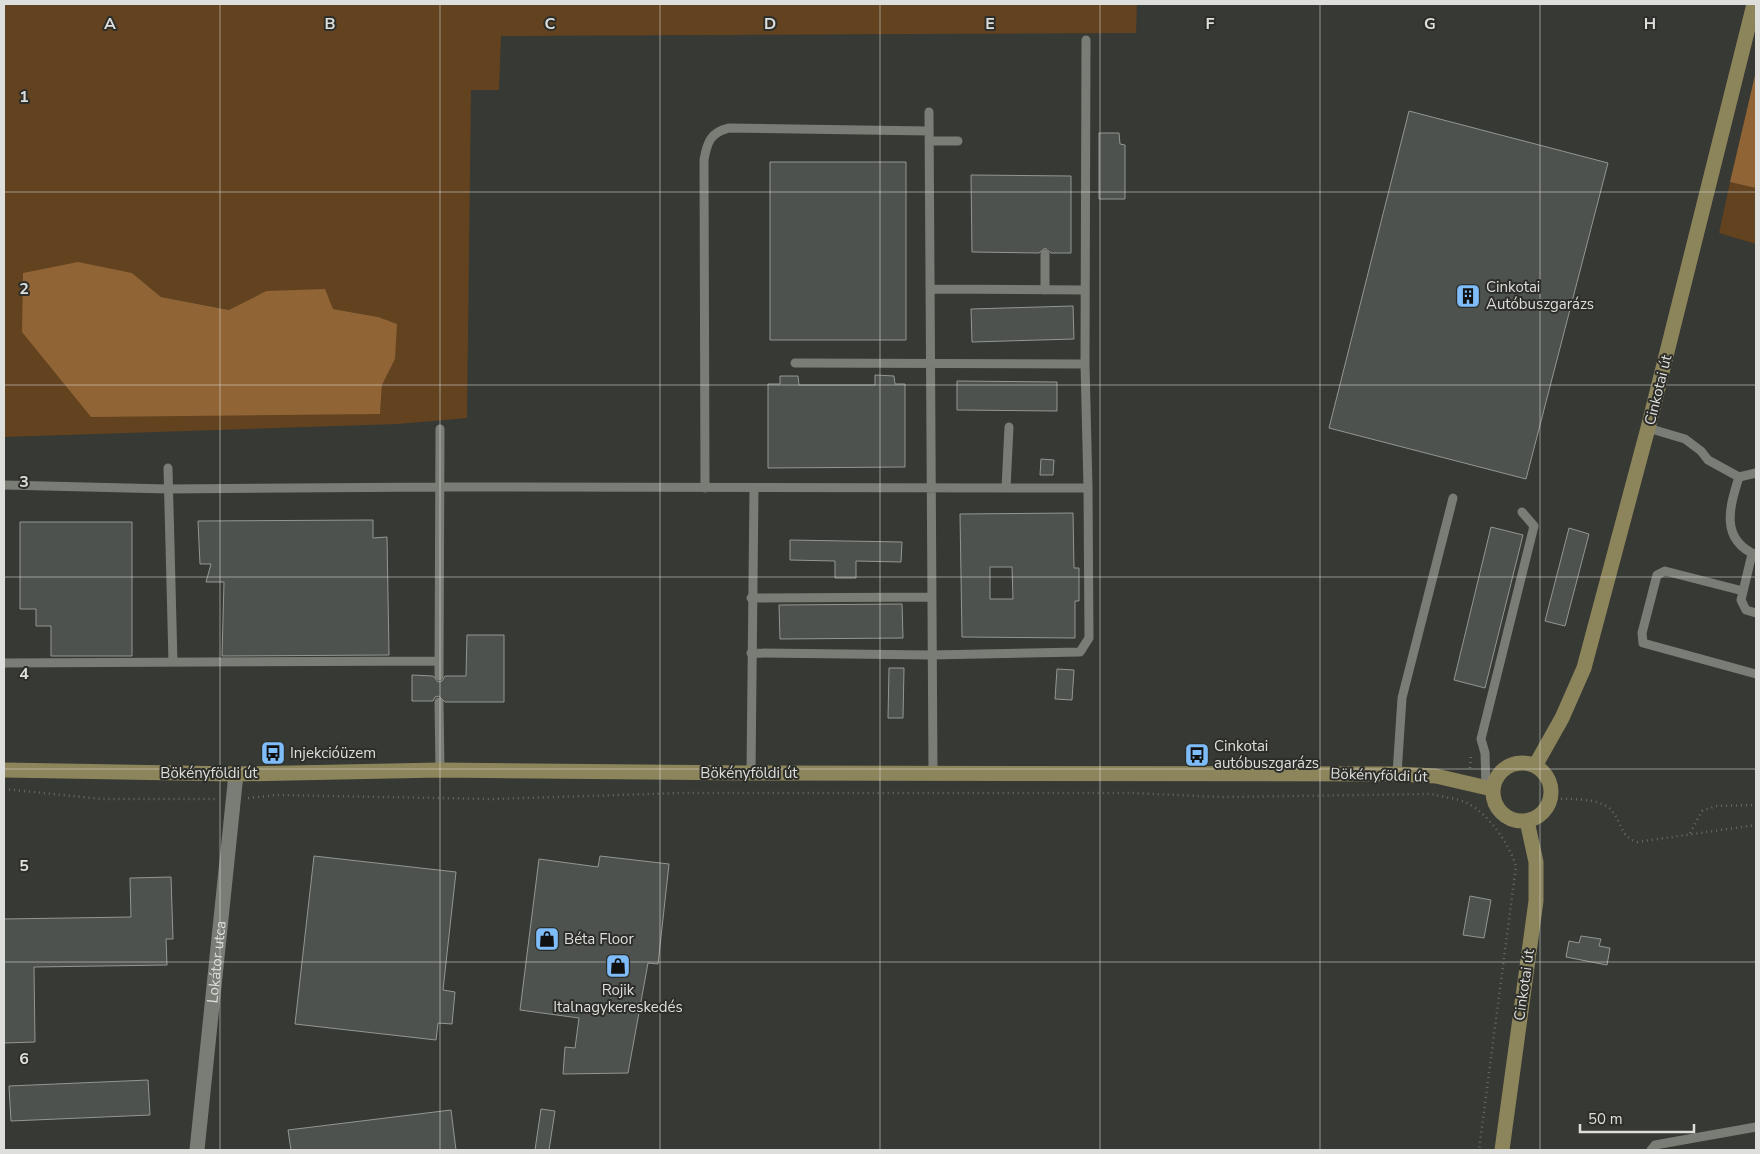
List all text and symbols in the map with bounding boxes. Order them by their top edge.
text: A [104,13,116,35]
text: B [324,13,336,35]
text: C [545,13,556,35]
text: D [764,13,776,35]
text: E [985,13,995,35]
text: F [1206,13,1215,35]
text: G [1424,13,1436,35]
text: H [1644,13,1656,35]
text: 1 [19,86,29,108]
place label: Cinkotai Autóbuszgarázs [1486,277,1594,314]
text: 2 [19,278,29,300]
building icon: Cinkotai Autóbuszgarázs [1455,283,1481,309]
street label: Cinkotai út [1640,352,1677,427]
text: 3 [19,471,29,493]
text: 4 [19,663,29,685]
place label: Cinkotai autóbuszgarázs [1214,736,1319,773]
bus stop icon: Injekcióüzem [260,740,286,766]
bus stop icon: Cinkotai autóbuszgarázs [1184,742,1210,768]
place label: Injekcióüzem [290,743,376,763]
street label: Bökényföldi út [160,763,258,783]
street label: Bökényföldi út [700,763,798,783]
street label: Bökényföldi út [1330,763,1429,787]
text: 5 [19,855,29,877]
street label: Lokátor utca [202,920,231,1004]
shop icon: Béta Floor [534,926,560,952]
place label: Béta Floor [564,929,634,949]
street label: Cinkotai út [1509,947,1539,1022]
shop icon: Rojik Italnagykereskedés [605,953,631,979]
place label: Rojik Italnagykereskedés [553,980,683,1017]
text: 6 [19,1048,29,1070]
scale bar [1580,1102,1694,1134]
text: 50 m [1588,1109,1623,1129]

